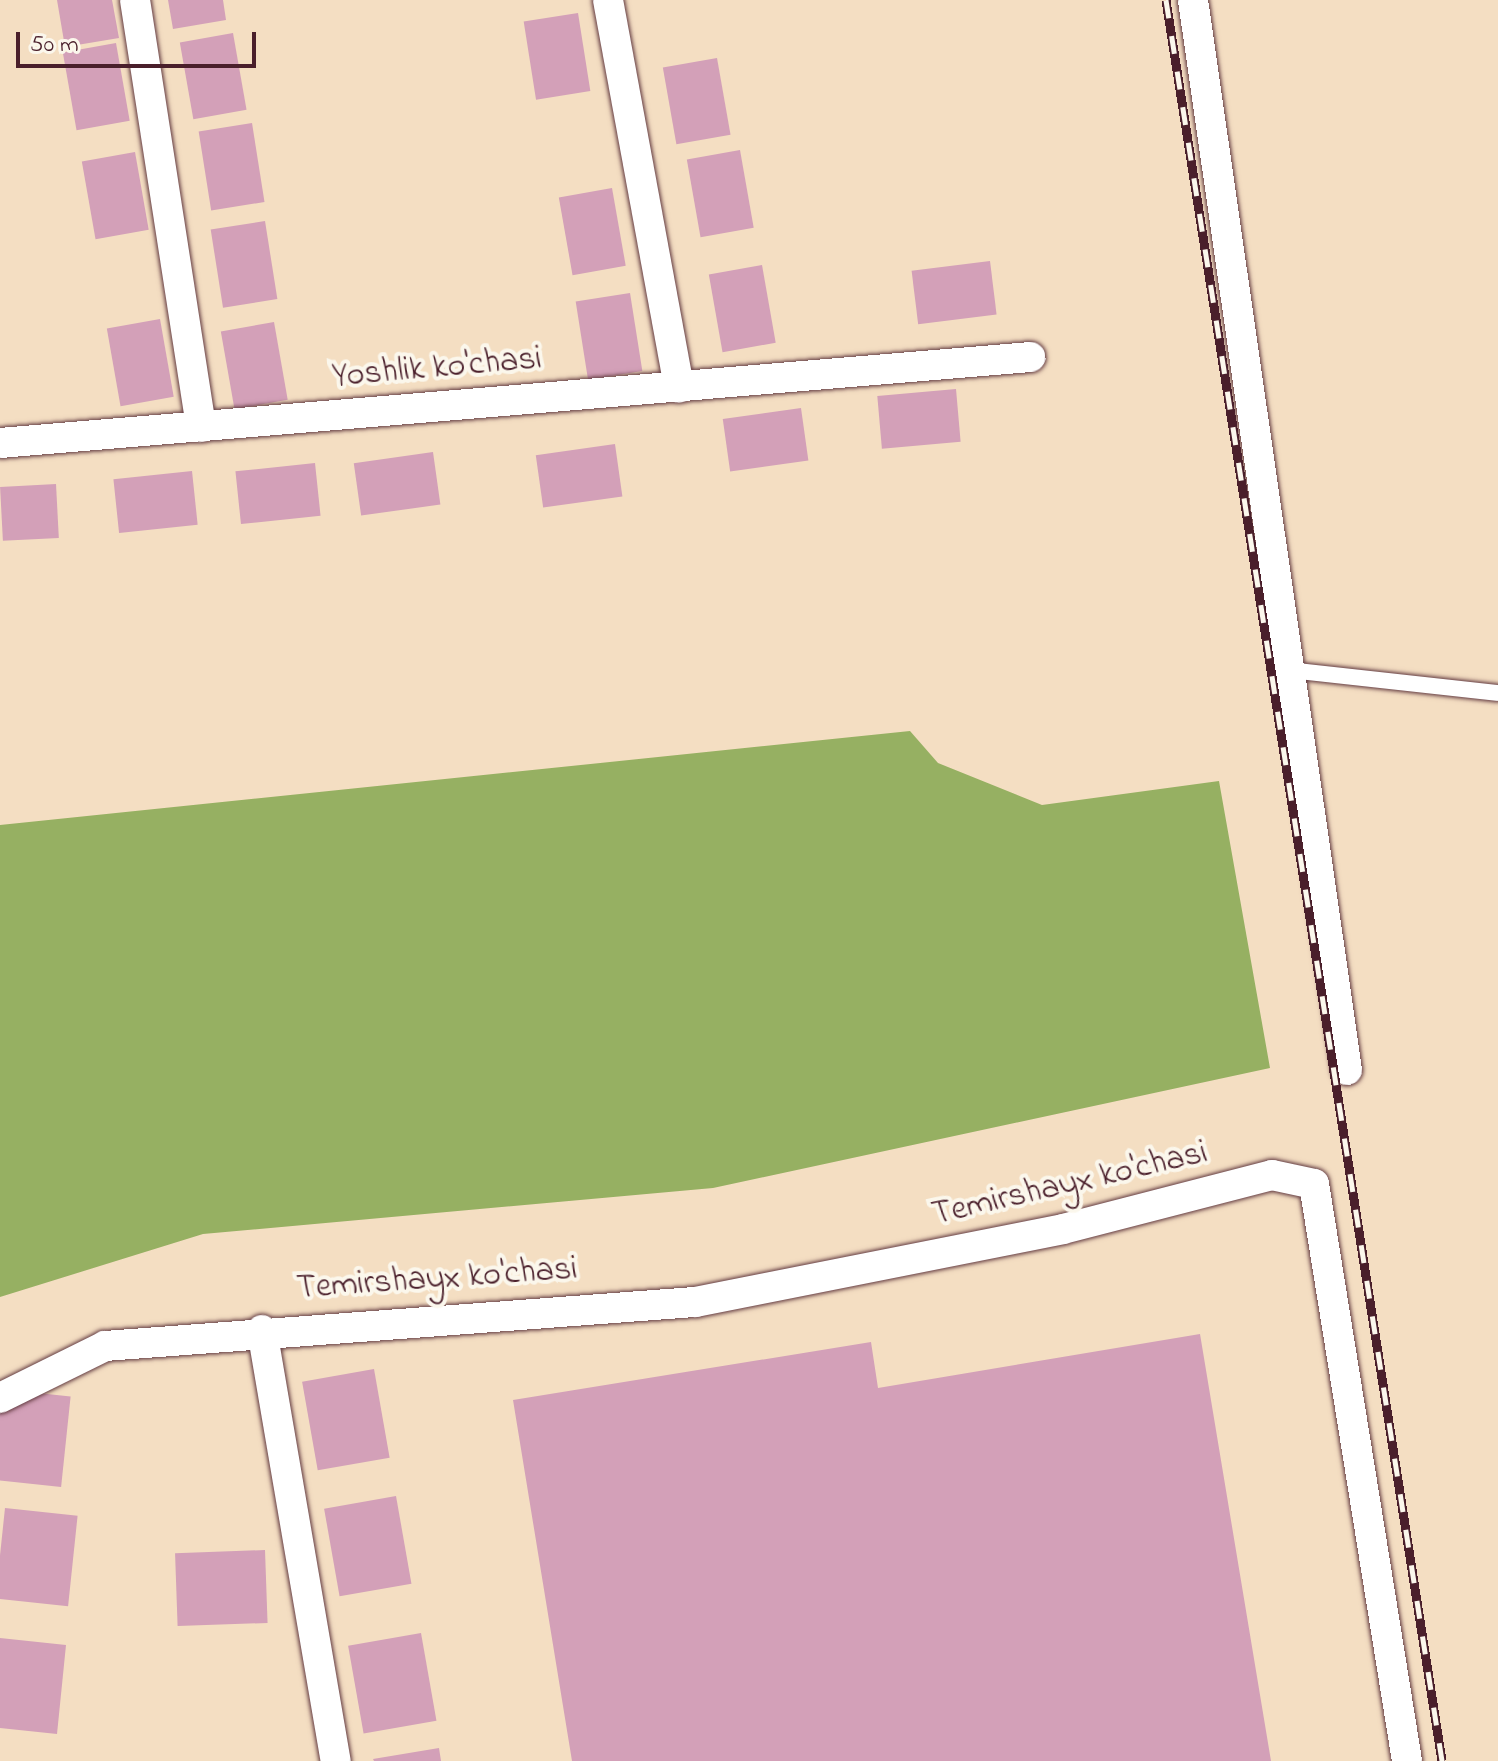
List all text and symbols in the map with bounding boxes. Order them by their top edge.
scale bar [20,16,260,66]
text: 50 m [30,28,79,63]
street label: Yoshlik ko'chasi [331,340,543,398]
street label: Temirshayx ko'chasi [928,1133,1212,1237]
street label: Temirshayx ko'chasi [295,1250,579,1310]

